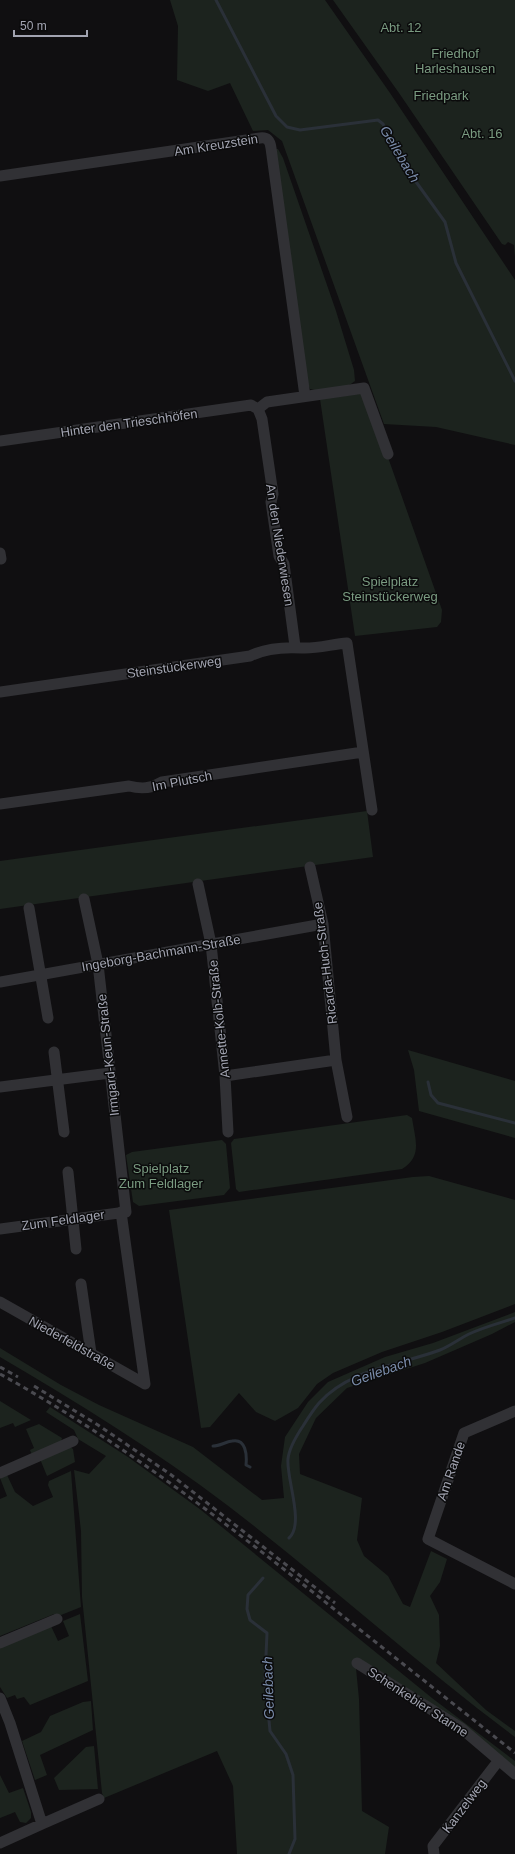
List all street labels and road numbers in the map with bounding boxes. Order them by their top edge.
street label: Am Kreuzstein [173,131,259,159]
street label: Hinter den Trieschhöfen [60,406,198,440]
street label: An den Niederwiesen [263,483,297,607]
street label: Steinstückerweg [126,653,222,681]
street label: Im Plutsch [151,768,213,794]
street label: Ricarda-Huch-Straße [310,901,340,1025]
street label: Ingeborg-Bachmann-Straße [80,932,242,974]
street label: Annette-Kolb-Straße [205,959,233,1079]
street label: Irmgard-Keun-Straße [94,993,122,1117]
street label: Zum Feldlager [20,1207,106,1233]
street label: Niederfeldstraße [26,1313,118,1373]
street label: Am Rande [434,1440,468,1502]
street label: Schenkebier Stanne [365,1664,471,1740]
street label: Kanzelweg [439,1776,489,1836]

